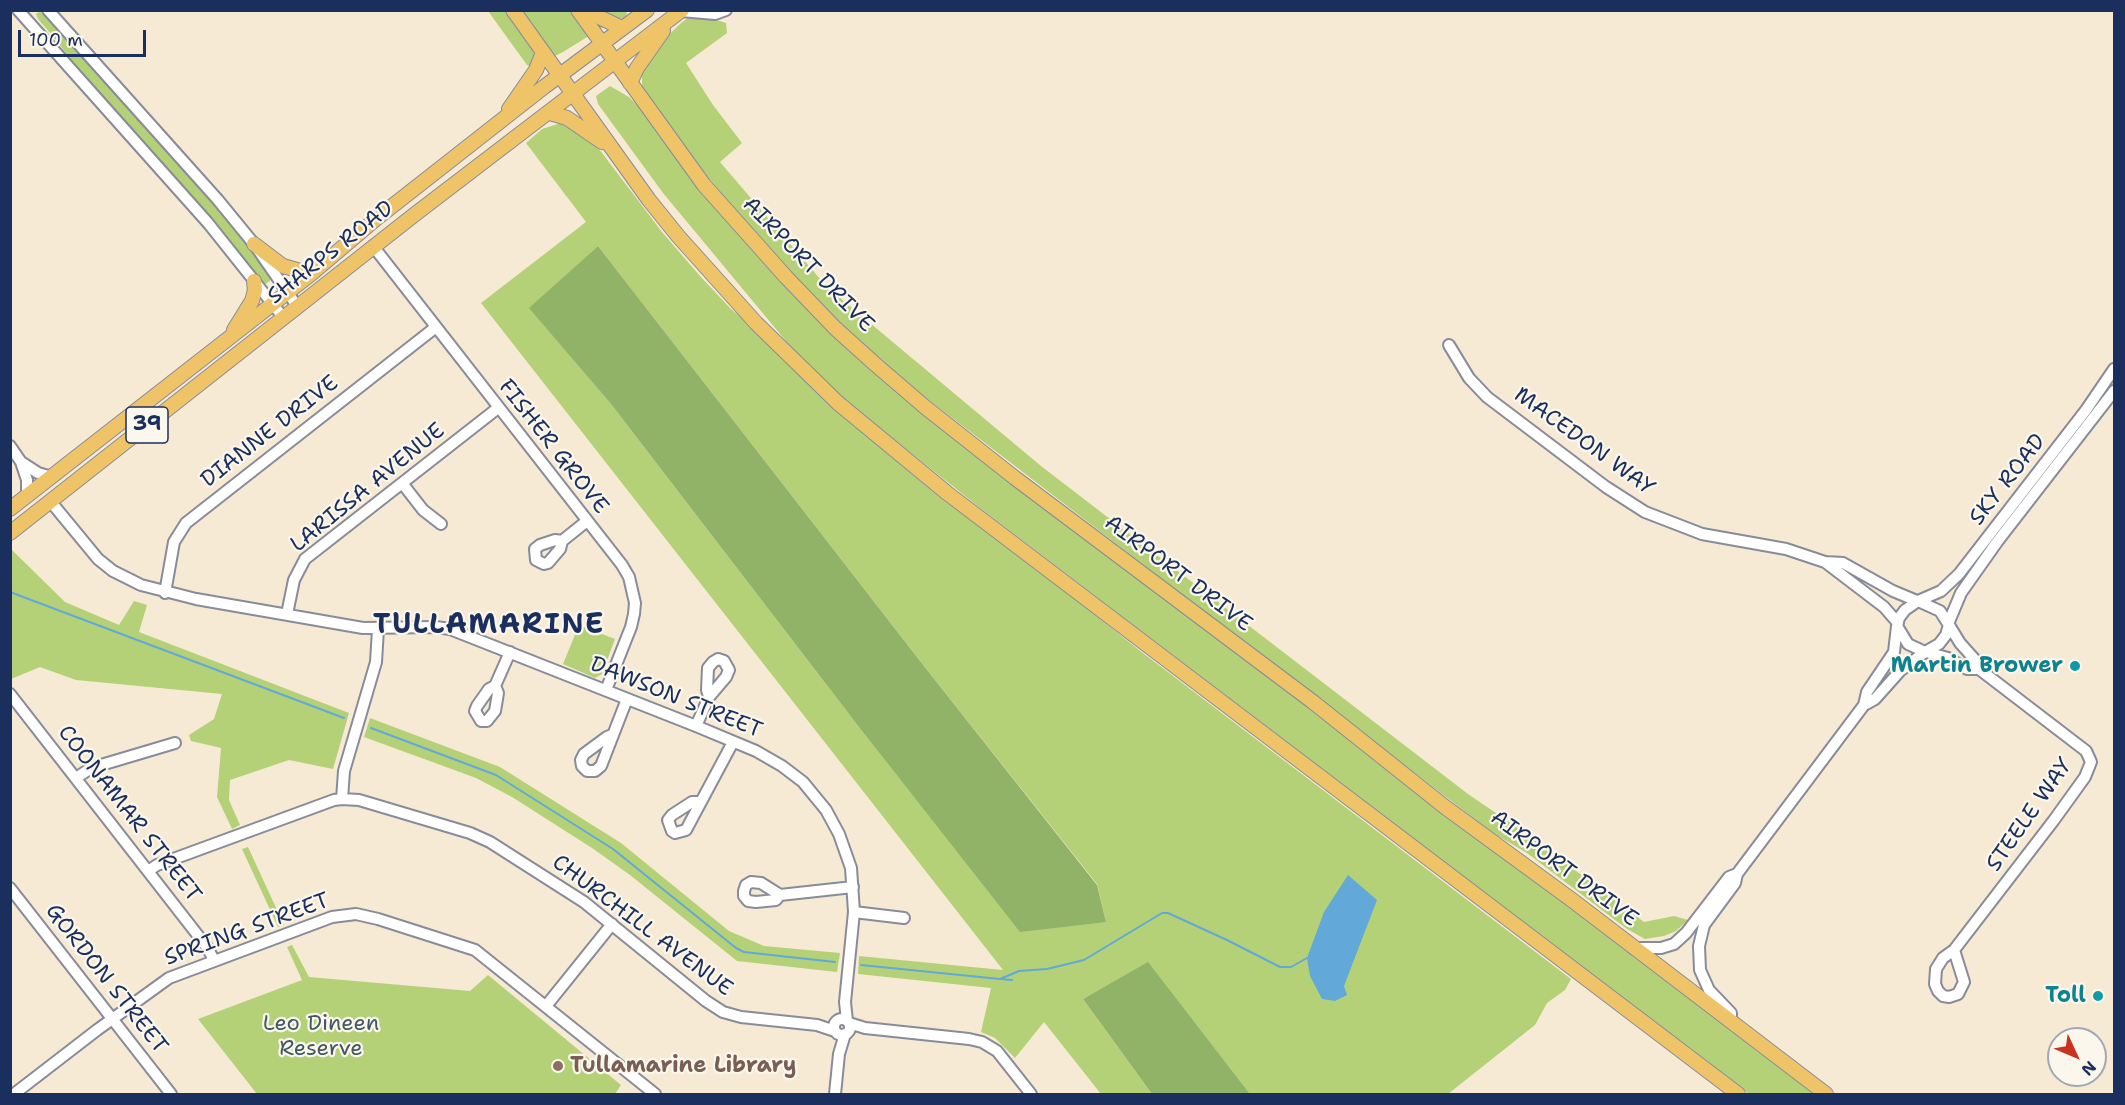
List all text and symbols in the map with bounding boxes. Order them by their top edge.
scale bar [21,18,148,56]
text: 100 m [29,28,83,52]
street label: AIRPORT DRIVE [737,192,879,338]
street label: SHARPS ROAD [263,196,399,310]
street label: DIANNE DRIVE [196,370,344,494]
street label: FISHER GROVE [492,374,614,520]
street label: MACEDON WAY [1509,382,1659,502]
road number: 39 [126,407,168,443]
street label: LARISSA AVENUE [286,418,450,558]
street label: SKY ROAD [1964,429,2052,531]
street label: AIRPORT DRIVE [1099,510,1257,638]
district label: TULLAMARINE [373,609,605,643]
street label: DAWSON STREET [586,651,766,745]
place label: Martin Brower [1891,653,2063,679]
marker: Martin Brower [2068,659,2082,673]
street label: COONAMAR STREET [52,720,206,908]
street label: STEELE WAY [1981,753,2079,877]
street label: AIRPORT DRIVE [1485,805,1643,933]
street label: CHURCHILL AVENUE [547,850,737,1002]
street label: SPRING STREET [161,888,333,972]
street label: GORDON STREET [39,899,173,1059]
place label: Toll [2045,983,2086,1009]
marker: Toll [2091,989,2105,1003]
park label: Leo Dineen Reserve [263,1011,379,1062]
north arrow [2047,1027,2107,1087]
place label: Tullamarine Library [570,1053,796,1079]
text: N [2077,1057,2101,1080]
marker: Tullamarine Library [551,1059,565,1073]

